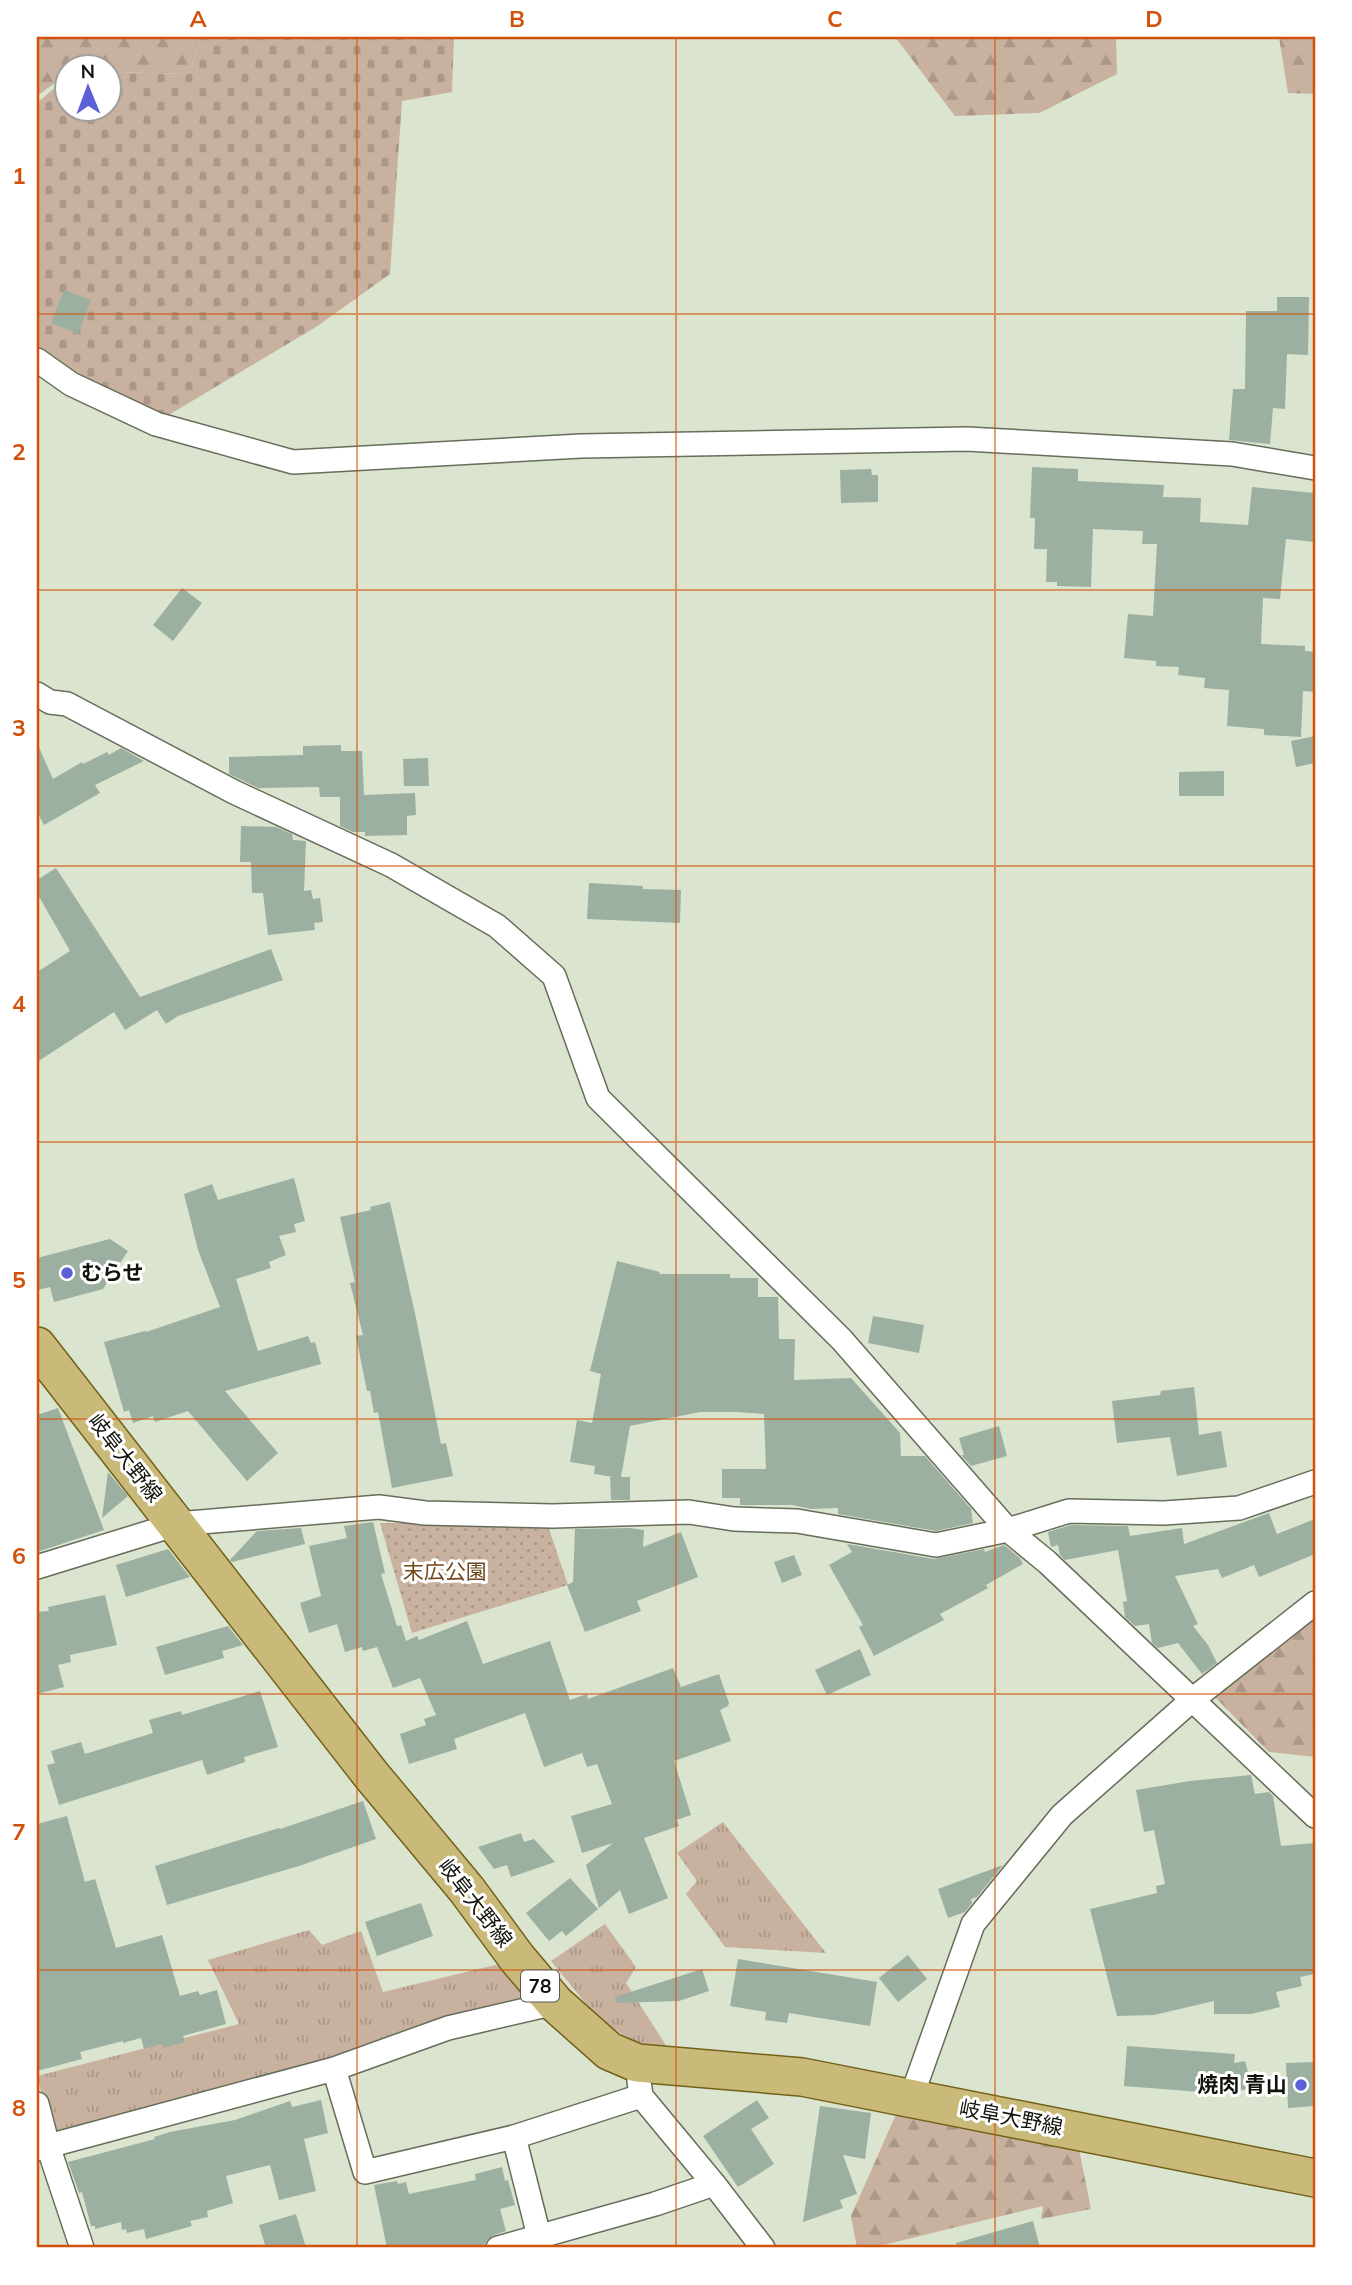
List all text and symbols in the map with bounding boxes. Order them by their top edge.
text: A [189,4,207,33]
text: B [509,4,525,33]
text: C [827,4,843,33]
text: D [1145,4,1163,33]
north arrow [52,52,122,122]
text: N [80,59,95,83]
text: 1 [12,161,26,190]
text: 2 [12,437,26,466]
text: 3 [12,713,26,742]
text: 4 [12,989,26,1018]
place label: むらせ [81,1259,144,1285]
text: 5 [12,1265,26,1294]
marker: むらせ [59,1265,75,1281]
street label: 岐阜大野線 [83,1408,168,1507]
text: 6 [12,1541,26,1570]
park label: 末広公園 [403,1558,487,1584]
text: 7 [12,1817,26,1846]
street label: 岐阜大野線 [433,1853,518,1952]
road number: 78 [521,1970,559,2002]
place label: 焼肉 青山 [1197,2071,1287,2097]
marker: 焼肉 青山 [1293,2077,1309,2093]
text: 8 [12,2093,26,2122]
street label: 岐阜大野線 [957,2094,1065,2140]

